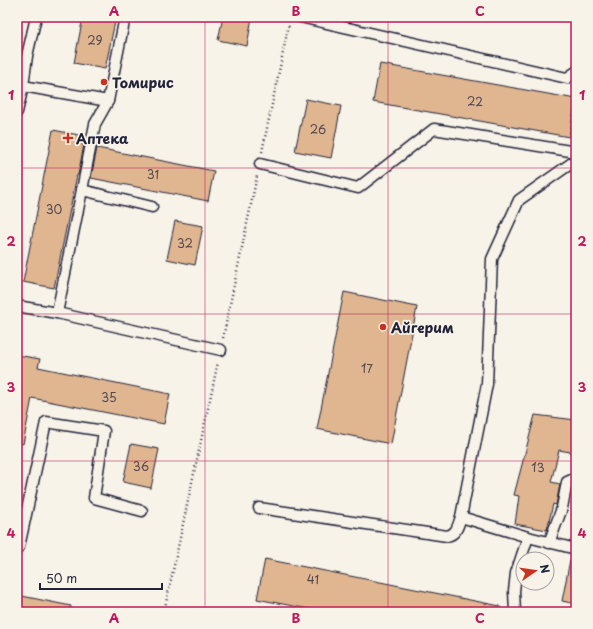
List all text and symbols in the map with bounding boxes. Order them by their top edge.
text: A [109,1,119,20]
text: B [292,1,301,20]
text: C [475,1,485,20]
house number: 29 [87,31,103,49]
place label: Томирис [112,72,174,93]
marker: Томирис [99,77,109,87]
text: 1 [8,85,14,104]
text: 1 [579,85,585,104]
house number: 22 [467,92,483,110]
house number: 26 [310,120,326,138]
place label: Аптека [76,128,129,149]
marker: Аптека [63,133,73,143]
house number: 31 [147,165,159,183]
house number: 30 [46,200,63,218]
text: 2 [6,231,16,250]
text: 2 [577,231,587,250]
house number: 32 [177,234,193,252]
place label: Айгерим [391,317,454,338]
marker: Айгерим [378,322,388,332]
house number: 17 [361,359,373,377]
text: 3 [7,377,16,396]
text: 3 [578,377,587,396]
house number: 35 [101,388,117,406]
house number: 36 [133,457,149,475]
house number: 13 [531,458,545,476]
text: 4 [7,523,16,542]
text: 4 [578,523,587,542]
north arrow [515,551,555,591]
text: N [536,562,555,575]
scale bar [40,565,162,591]
text: 50 m [46,569,77,587]
house number: 41 [307,570,319,588]
text: A [109,608,119,627]
text: B [292,608,301,627]
text: C [475,608,485,627]

